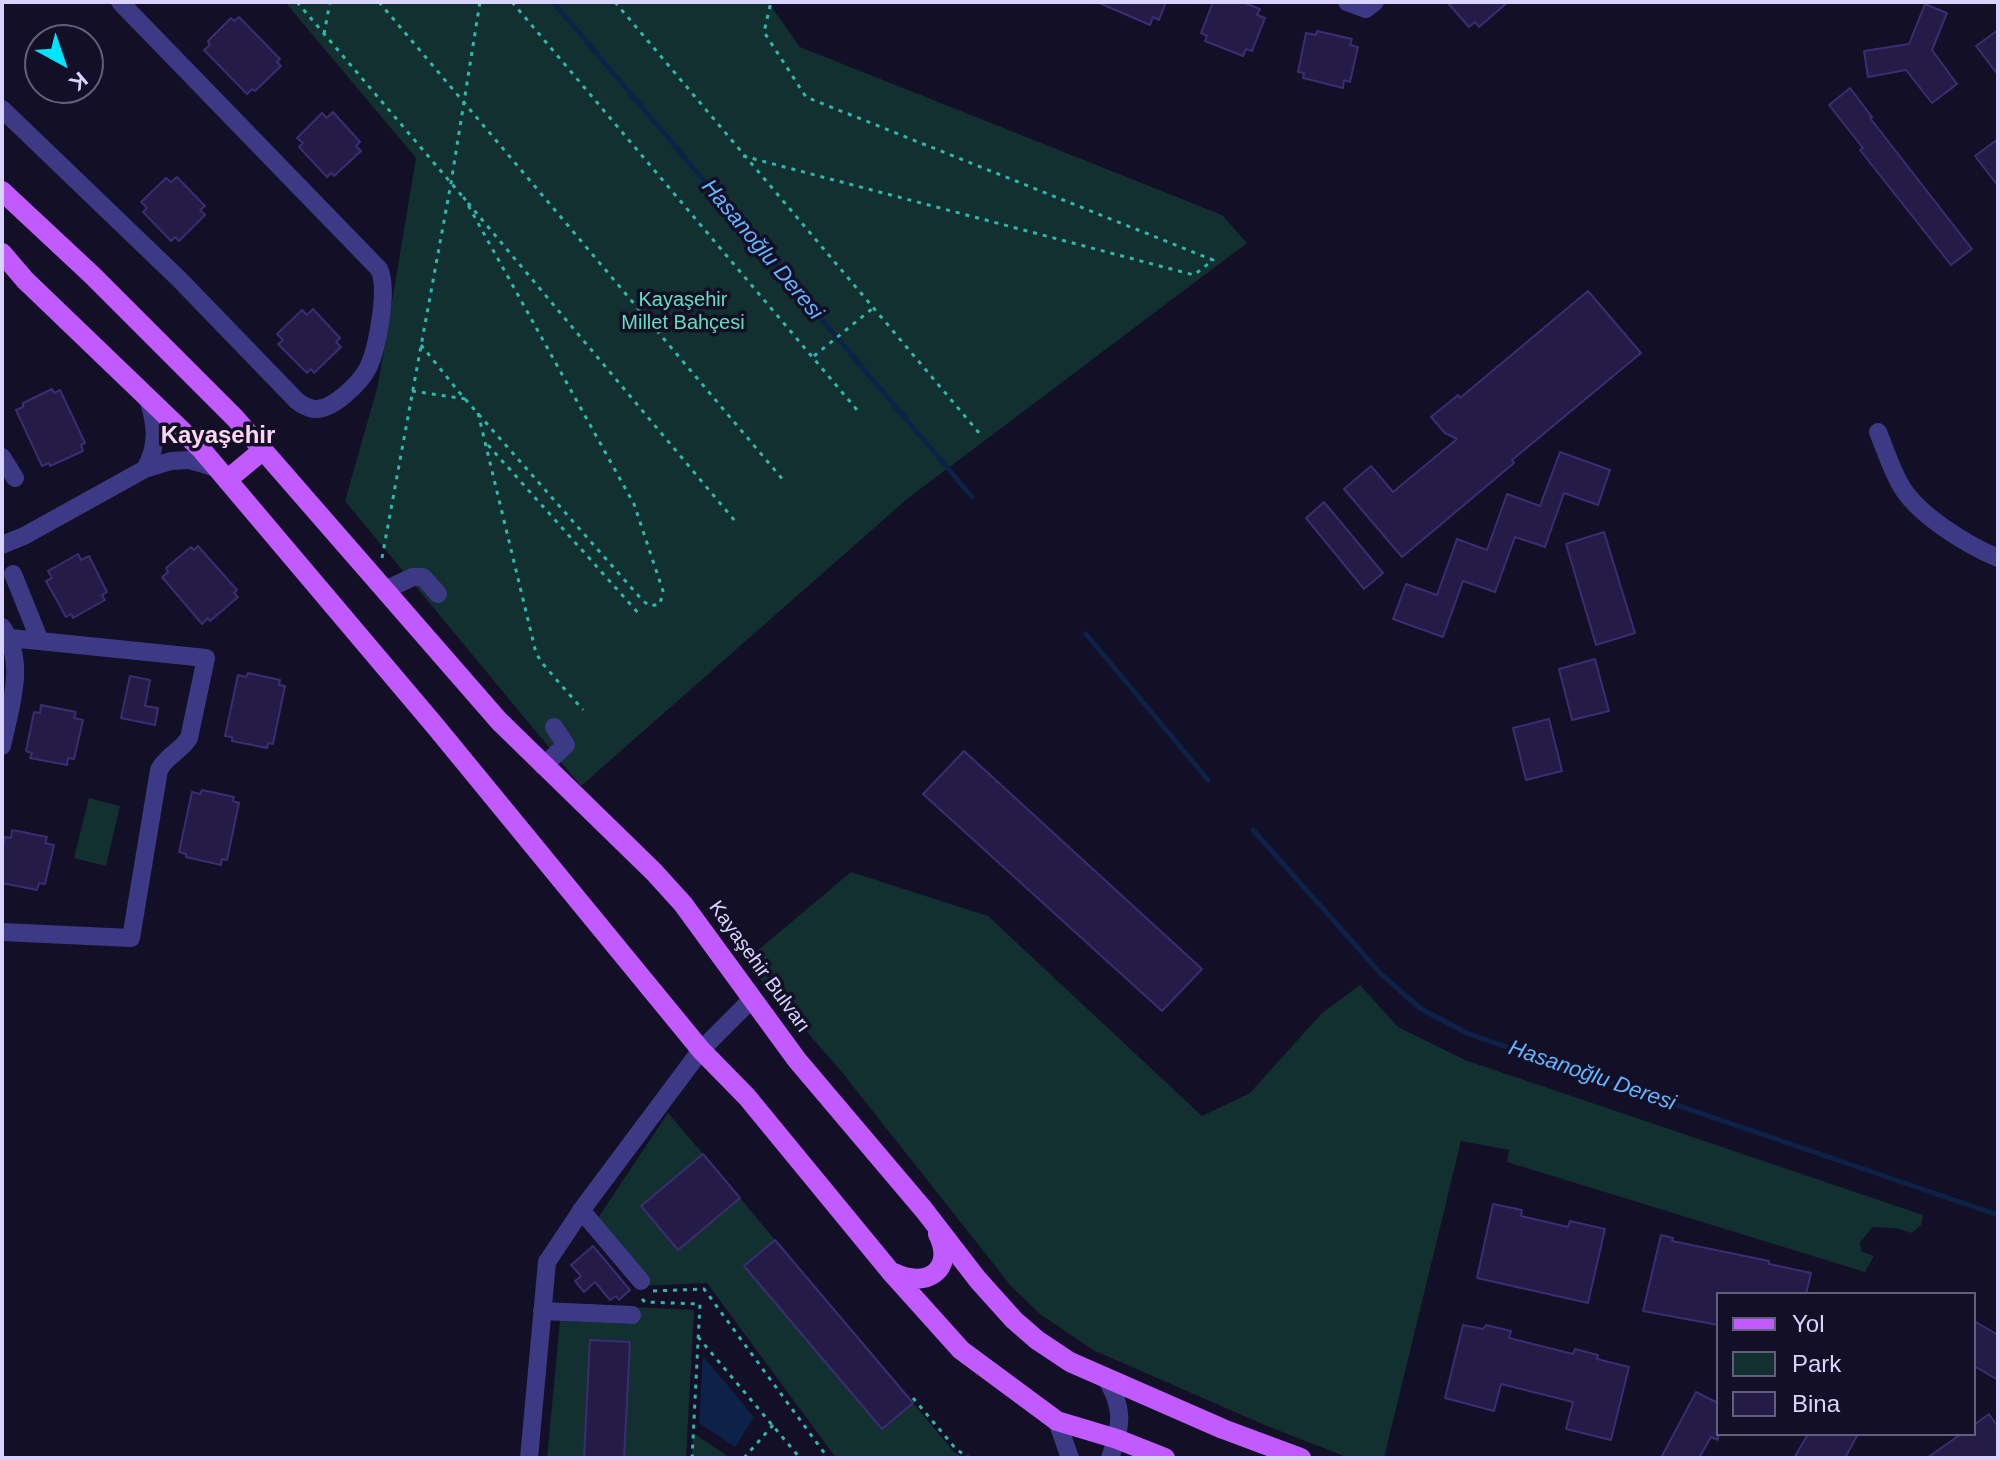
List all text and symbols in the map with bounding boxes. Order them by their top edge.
north arrow [24,24,104,104]
text: K [64,67,93,96]
water label: Hasanoğlu Deresi [696,175,828,325]
park label: Kayaşehir Millet Bahçesi [621,288,745,335]
district label: Kayaşehir [161,422,275,450]
street label: Kayaşehir Bulvarı [703,897,815,1037]
water label: Hasanoğlu Deresi [1505,1035,1679,1117]
legend [1716,1292,1976,1436]
text: Yol [1792,1310,1824,1337]
text: Park [1792,1350,1841,1377]
text: Bina [1792,1390,1840,1417]

